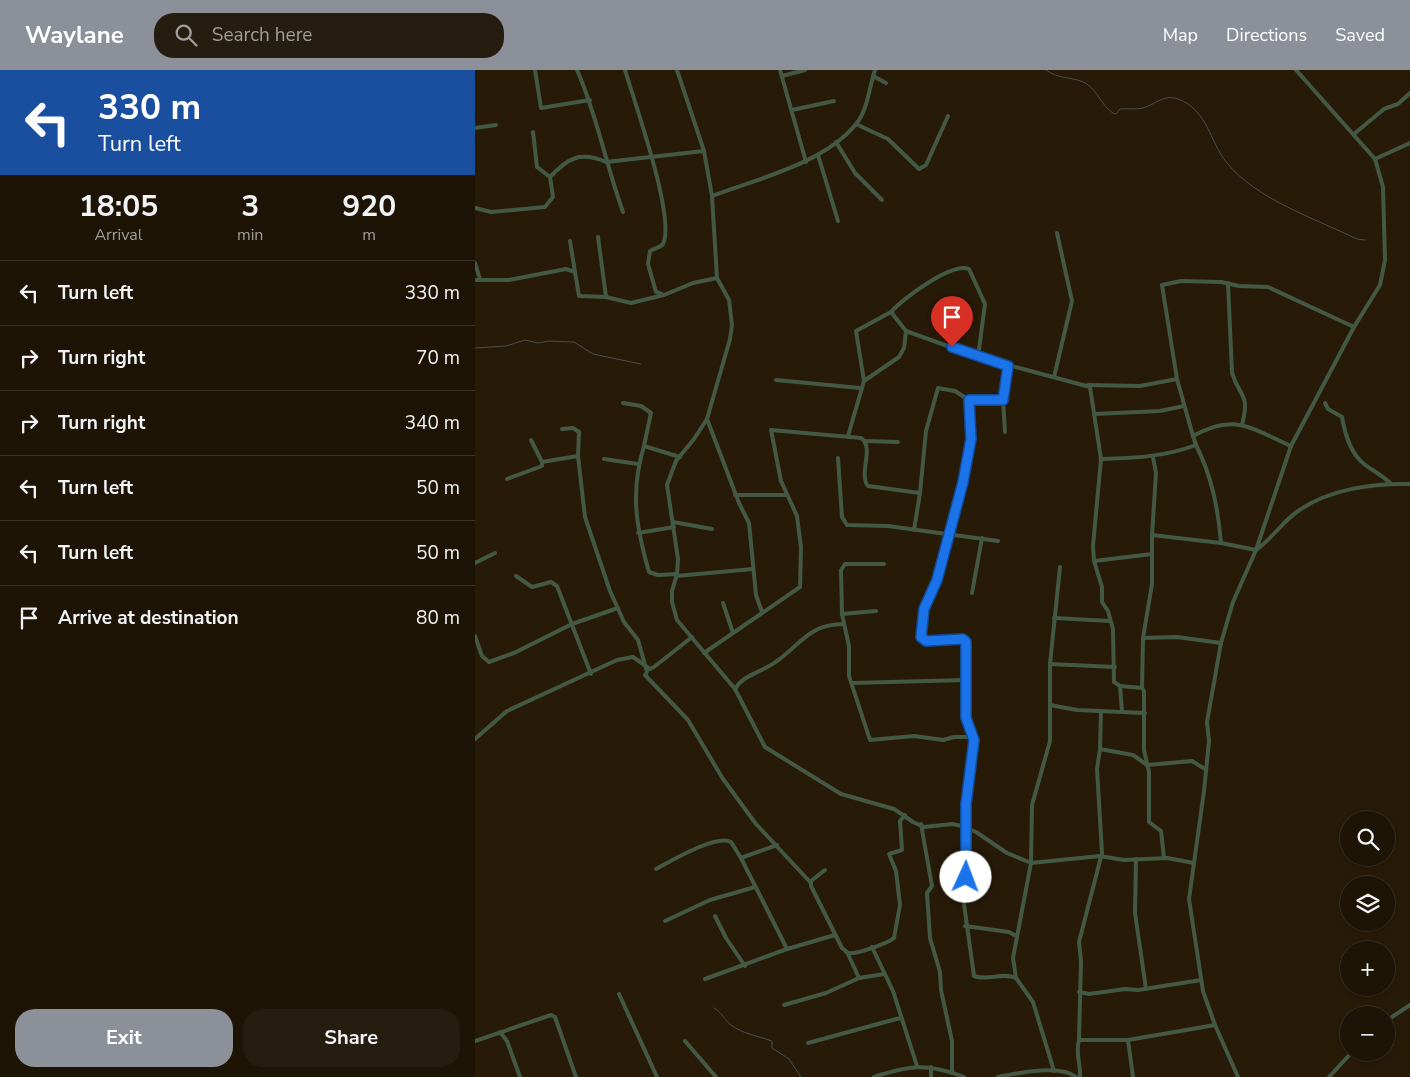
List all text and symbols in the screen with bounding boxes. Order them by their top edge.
search box [154,13,504,58]
text: Waylane [25,19,124,51]
icon: search [172,21,200,49]
text: Search here [212,22,312,48]
text: Map [1163,23,1198,47]
text: Directions [1226,23,1307,47]
text: Saved [1335,23,1385,47]
text: 330 m [98,84,201,131]
icon: left [15,90,80,155]
text: Turn left [98,129,181,159]
text: 18:05 [79,186,158,227]
text: 3 [241,186,259,227]
text: 920 [342,186,396,227]
text: Arrival [94,224,143,246]
text: min [237,224,263,246]
text: m [362,224,376,246]
icon: left [15,279,43,307]
text: Turn left [58,280,133,306]
text: 330 m [405,280,460,306]
pin [931,296,973,347]
icon: arrive [938,303,966,331]
icon: right [15,344,43,372]
text: Turn right [58,345,145,371]
text: 70 m [416,345,460,371]
icon: right [15,409,43,437]
text: Turn right [58,410,145,436]
text: 340 m [405,410,460,436]
icon: left [15,474,43,502]
text: Turn left [58,475,133,501]
text: 50 m [416,475,460,501]
icon: left [15,539,43,567]
text: Turn left [58,540,133,566]
text: 50 m [416,540,460,566]
icon: arrive [15,604,43,632]
text: Arrive at destination [58,605,239,631]
text: 80 m [416,605,460,631]
map controls [1340,811,1395,1061]
button: search [1340,811,1395,866]
position arrow [939,850,991,902]
button: layers [1340,876,1395,931]
button: + [1340,941,1395,996]
button: − [1340,1006,1395,1061]
button: Exit [15,1009,233,1067]
button: Share [243,1009,460,1067]

